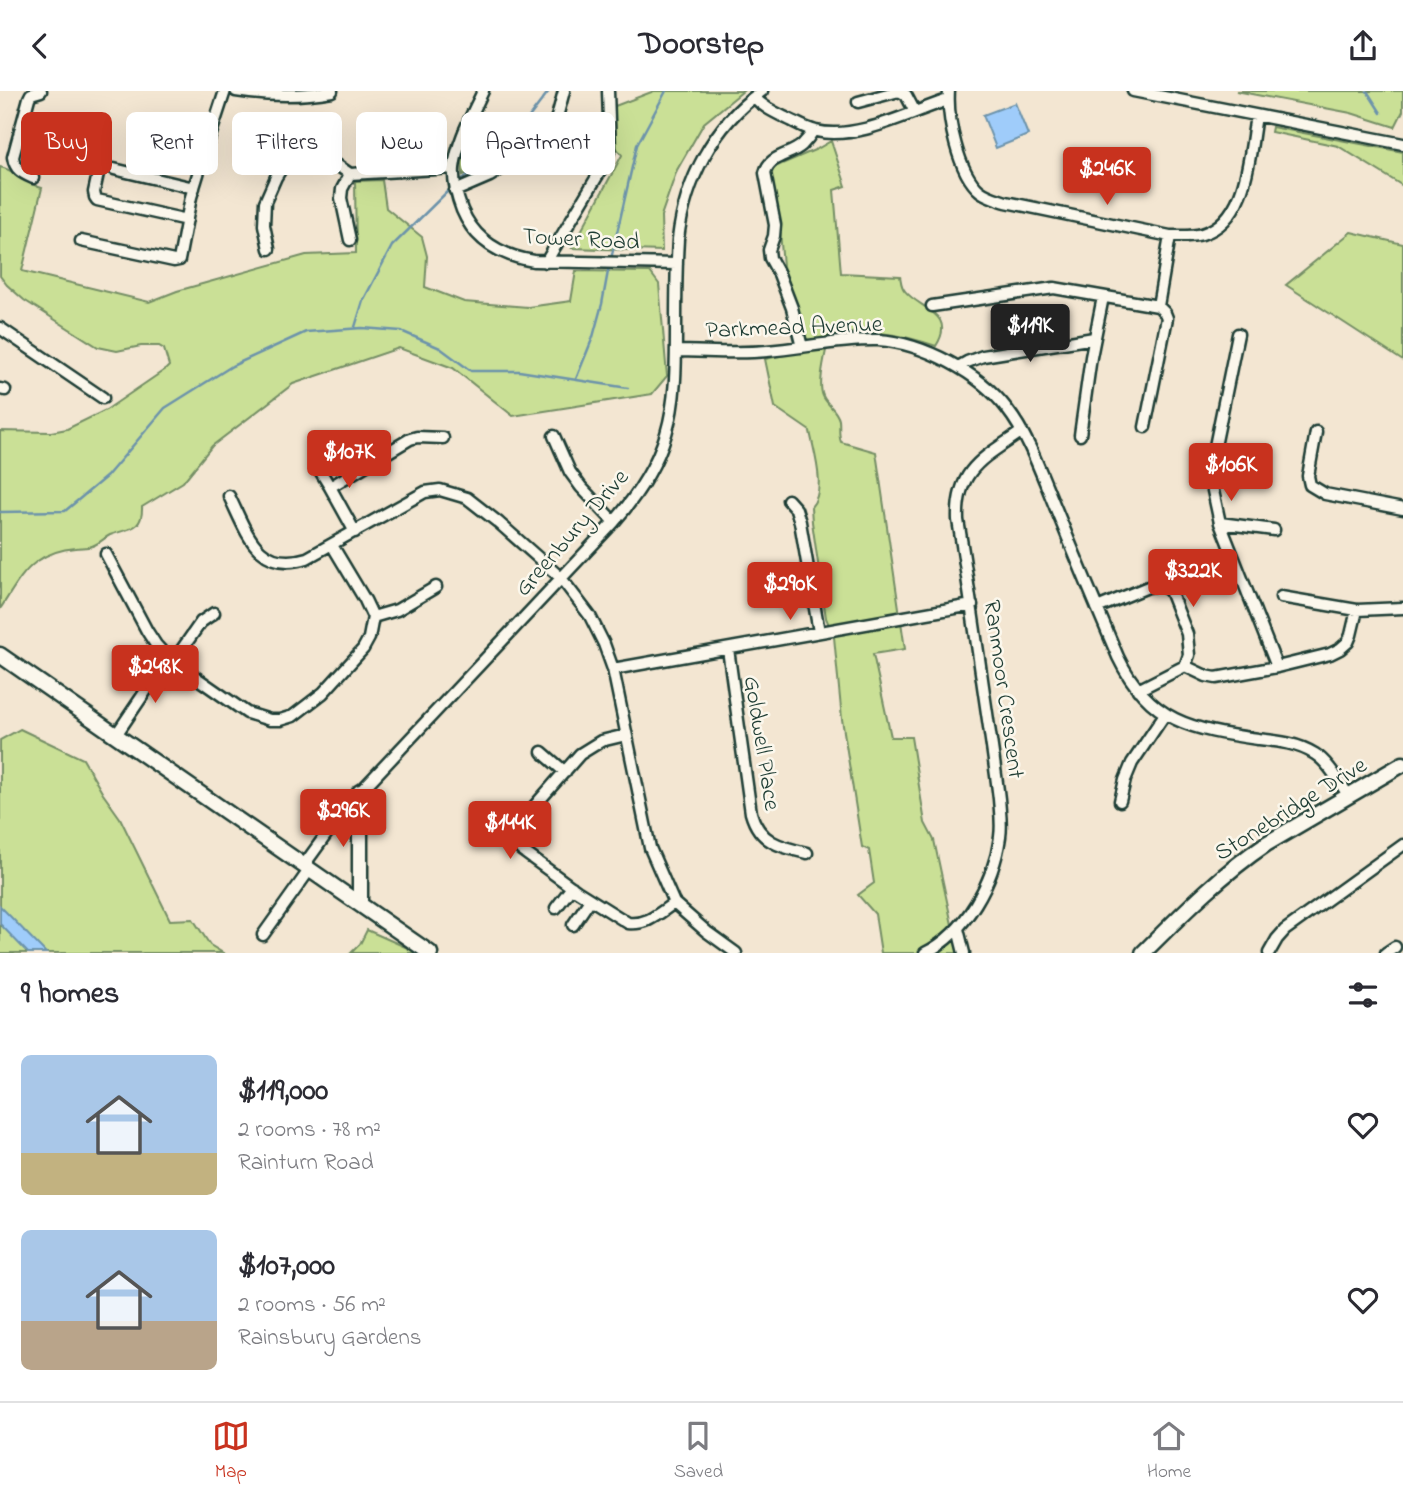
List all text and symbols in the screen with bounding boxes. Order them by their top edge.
text: Doorstep [639,22,764,69]
icon: back [21,27,59,65]
icon: share [1344,27,1382,65]
chip: Buy [21,112,112,175]
chip: Rent [126,112,218,175]
chip: Filters [232,112,342,175]
chip: New [356,112,447,175]
chip: Apartment [461,112,615,175]
pin: $246K [1058,148,1156,207]
text: $246K [1079,153,1135,186]
street label: Tower Road [521,220,641,261]
pin: $119K [981,305,1079,364]
street label: Parkmead Avenue [705,308,883,349]
text: $119K [1007,310,1053,343]
pin: $107K [300,431,398,490]
text: $107K [323,436,375,469]
pin: $106K [1182,443,1280,503]
text: $106K [1205,449,1257,482]
street label: Greenbury Drive [508,462,639,606]
pin: $322K [1144,549,1242,609]
text: $322K [1164,555,1222,588]
pin: $290K [741,563,839,622]
text: $290K [763,568,817,601]
street label: Ranmoor Crescent [973,598,1032,781]
pin: $248K [106,645,204,705]
text: $248K [128,651,182,684]
street label: Goldwell Place [733,674,788,813]
street label: Stonebridge Drive [1208,749,1375,871]
pin: $296K [294,789,392,849]
text: $296K [316,795,370,828]
pin: $144K [461,801,559,861]
text: $144K [484,807,536,840]
text: 9 homes [21,973,119,1017]
icon: filters [1344,976,1382,1014]
text: $119,000 [238,1070,328,1114]
icon: home [77,1083,161,1167]
icon: heart [1344,1106,1382,1144]
text: 2 rooms · 78 m² [238,1114,381,1147]
text: Rainturn Road [238,1147,374,1180]
text: $107,000 [238,1245,335,1289]
icon: home [77,1258,161,1342]
icon: heart [1344,1281,1382,1319]
text: 2 rooms · 56 m² [238,1289,386,1322]
text: Rainsbury Gardens [238,1322,421,1355]
tab: Map [212,1417,250,1486]
tab: Saved [674,1417,723,1486]
tab: Home [1147,1417,1191,1486]

